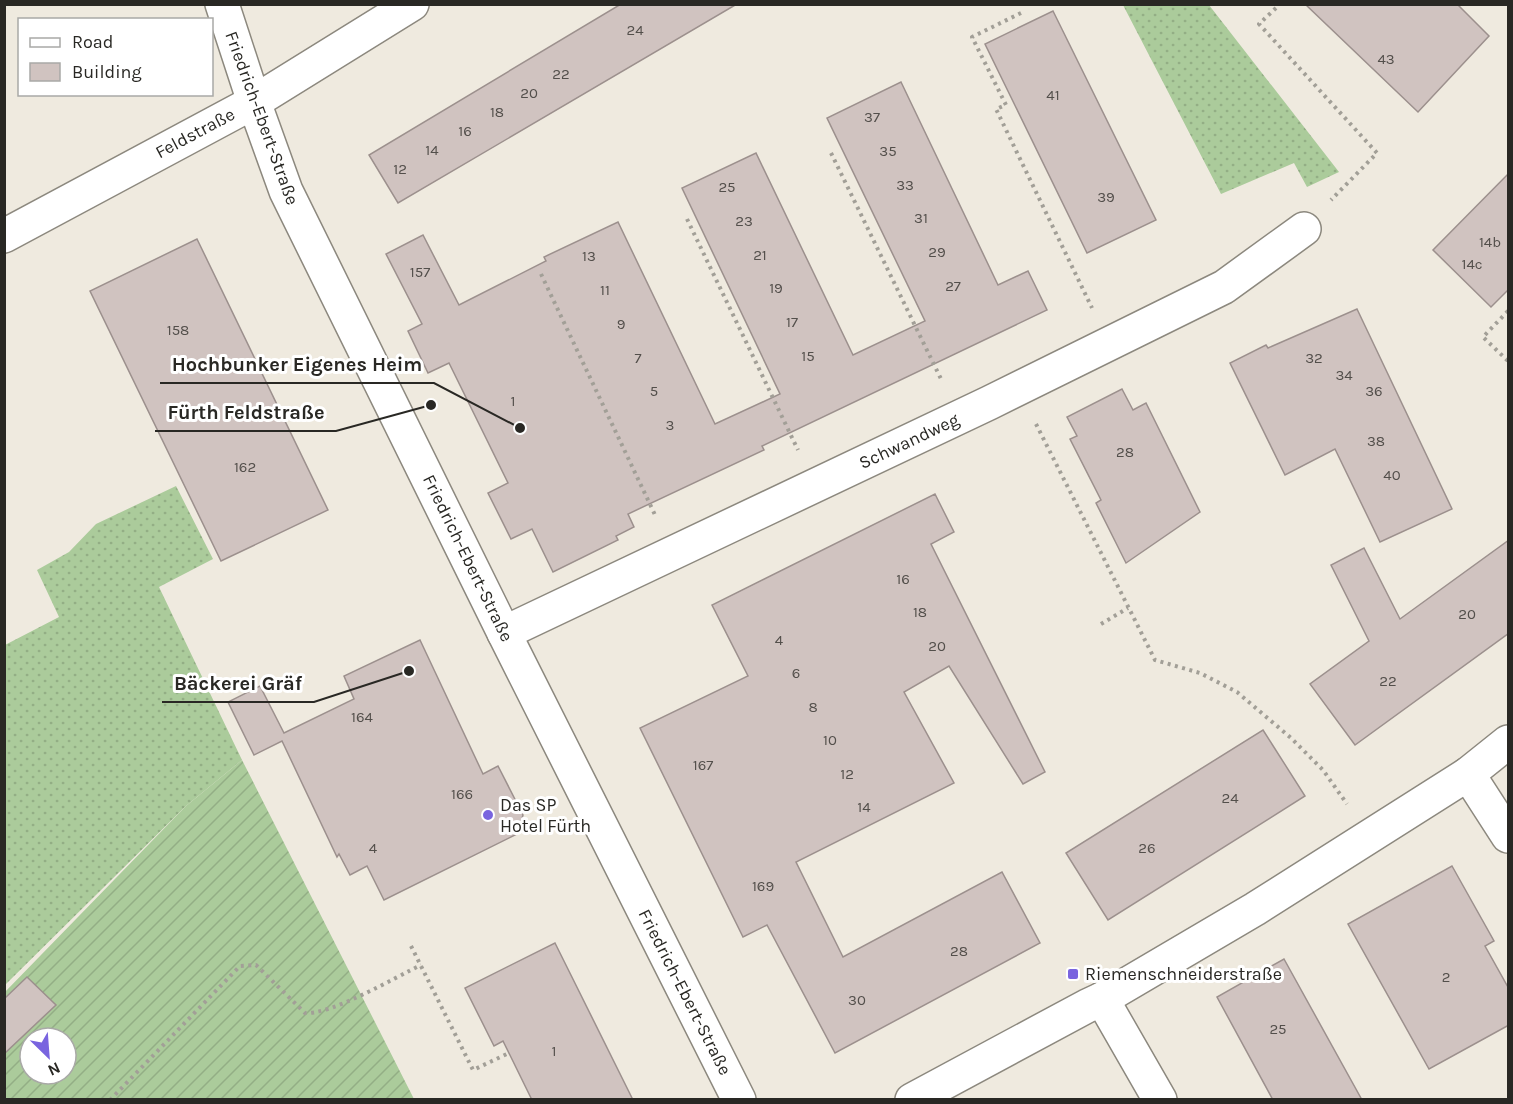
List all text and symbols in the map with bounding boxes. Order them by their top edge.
legend [18,18,213,96]
house number: 24 [626,21,644,39]
street label: Friedrich-Ebert-Straße [220,28,304,208]
text: Road [72,31,113,53]
house number: 43 [1377,50,1395,68]
text: Building [72,61,142,83]
house number: 22 [552,65,570,83]
house number: 20 [520,84,538,102]
house number: 41 [1046,86,1060,104]
street label: Feldstraße [152,103,238,163]
house number: 18 [490,103,504,121]
house number: 37 [864,108,880,126]
house number: 16 [458,122,472,140]
house number: 14 [425,141,439,159]
house number: 35 [879,142,897,160]
house number: 12 [393,160,407,178]
house number: 33 [896,176,914,194]
house number: 25 [718,178,736,196]
house number: 39 [1097,188,1115,206]
house number: 31 [914,209,928,227]
house number: 23 [735,212,753,230]
house number: 14b [1479,233,1501,251]
house number: 29 [928,243,946,261]
house number: 21 [753,246,767,264]
house number: 13 [582,247,596,265]
house number: 14c [1461,255,1483,273]
house number: 157 [410,263,430,281]
house number: 27 [945,277,961,295]
house number: 19 [769,279,783,297]
house number: 11 [600,281,610,299]
house number: 17 [786,313,798,331]
house number: 9 [617,315,625,333]
house number: 158 [167,321,189,339]
callout: Hochbunker Eigenes Heim [160,345,434,383]
house number: 15 [801,347,815,365]
house number: 7 [634,349,642,367]
house number: 32 [1305,349,1323,367]
text: Hochbunker Eigenes Heim [172,353,422,376]
house number: 34 [1335,366,1353,384]
house number: 5 [650,382,658,400]
house number: 36 [1365,382,1383,400]
house number: 1 [511,392,515,410]
callout: Fürth Feldstraße [155,393,336,431]
text: Fürth Feldstraße [167,401,325,424]
street label: Schwandweg [855,408,963,474]
house number: 3 [666,416,674,434]
house number: 38 [1367,432,1385,450]
house number: 28 [1116,443,1134,461]
house number: 162 [234,458,256,476]
house number: 40 [1383,466,1401,484]
street label: Friedrich-Ebert-Straße [418,471,518,645]
house number: 16 [896,570,910,588]
house number: 18 [913,603,927,621]
house number: 20 [1458,605,1476,623]
house number: 4 [775,631,784,649]
house number: 20 [928,637,946,655]
callout: Bäckerei Gräf [162,664,314,702]
house number: 6 [792,664,800,682]
text: Bäckerei Gräf [174,672,303,695]
house number: 22 [1379,672,1397,690]
house number: 8 [808,698,818,716]
house number: 164 [351,708,374,726]
house number: 10 [823,731,837,749]
house number: 167 [693,756,713,774]
house number: 12 [840,765,854,783]
house number: 166 [451,785,473,803]
house number: 24 [1221,789,1239,807]
place label: Das SP Hotel Fürth [500,794,591,837]
house number: 14 [857,798,871,816]
marker: Das SP Hotel Fürth [481,808,495,822]
house number: 4 [369,839,378,857]
house number: 26 [1138,839,1156,857]
house number: 169 [752,877,774,895]
street label: Friedrich-Ebert-Straße [634,905,736,1079]
house number: 28 [950,942,968,960]
place label: Riemenschneiderstraße [1085,963,1282,985]
marker: Riemenschneiderstraße [1066,967,1080,981]
house number: 2 [1442,968,1450,986]
house number: 30 [848,991,866,1009]
house number: 25 [1269,1020,1287,1038]
north arrow [18,1026,78,1086]
house number: 1 [552,1042,556,1060]
text: N [45,1058,63,1080]

